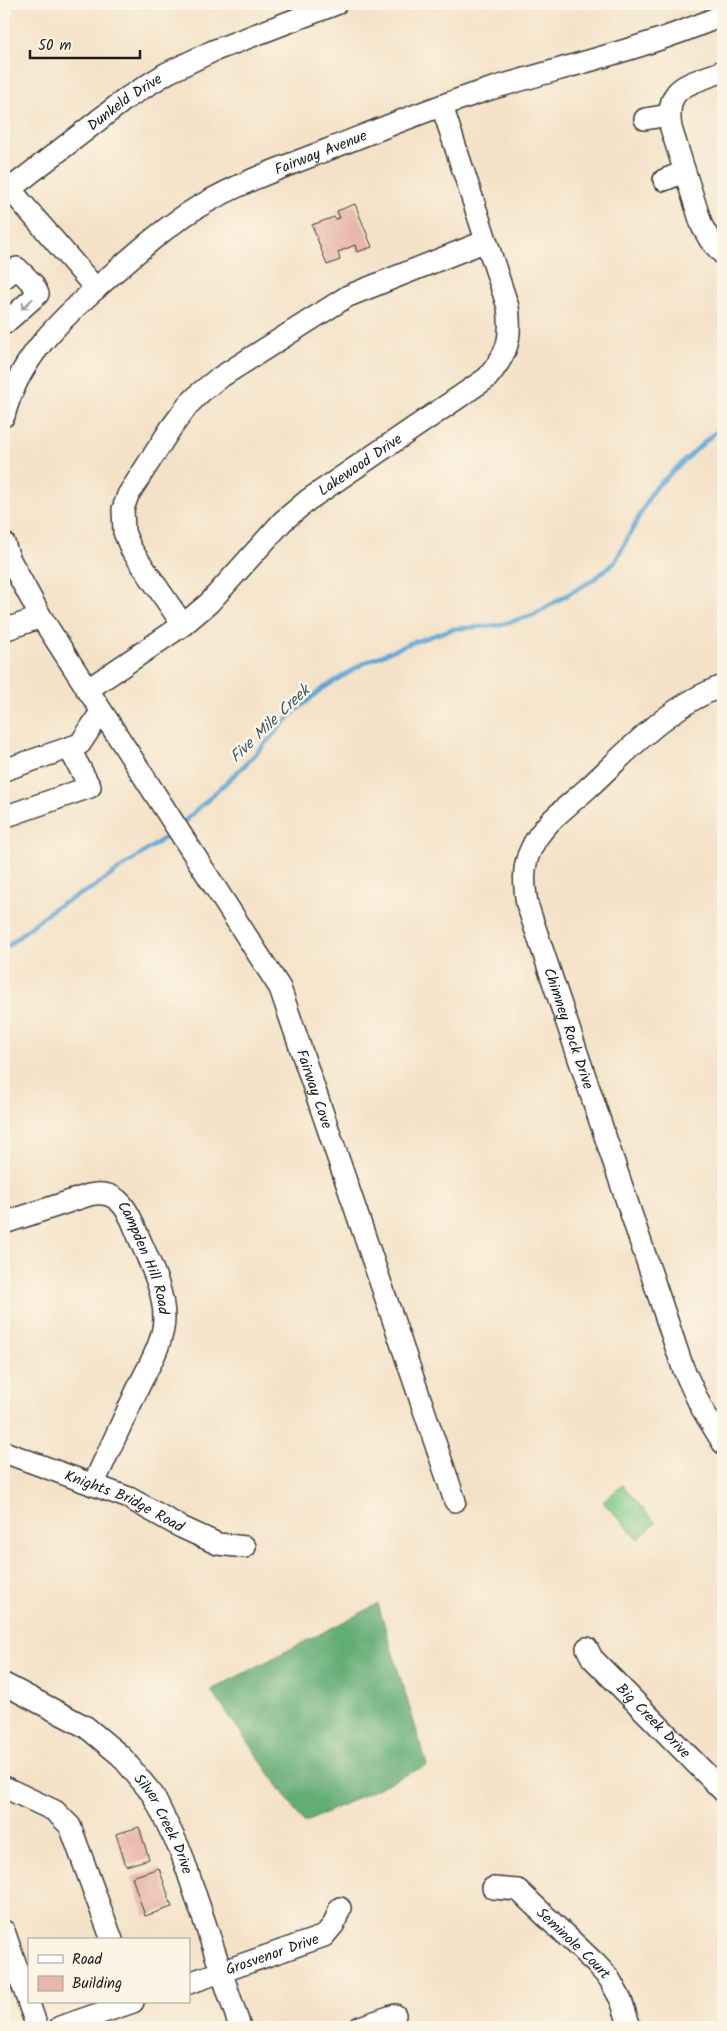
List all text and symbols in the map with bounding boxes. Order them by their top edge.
scale bar [30,28,140,60]
text: 50 m [38,34,72,58]
street label: Dunkeld Drive [82,68,168,138]
street label: Fairway Avenue [271,124,371,182]
one-way arrow [20,298,33,310]
street label: Lakewood Drive [313,428,408,503]
water label: Five Mile Creek [224,677,318,769]
street label: Chimney Rock Drive [536,965,600,1093]
street label: Fairway Cove [289,1046,338,1133]
street label: Campden Hill Road [111,1196,175,1316]
street label: Knights Bridge Road [61,1464,189,1540]
street label: Big Creek Drive [610,1678,696,1765]
street label: Silver Creek Drive [127,1769,199,1878]
street label: Seminole Court [530,1902,616,1986]
street label: Grosvenor Drive [222,1928,323,1982]
legend [28,1938,190,2004]
text: Road [72,1948,103,1972]
text: Building [72,1972,122,1996]

